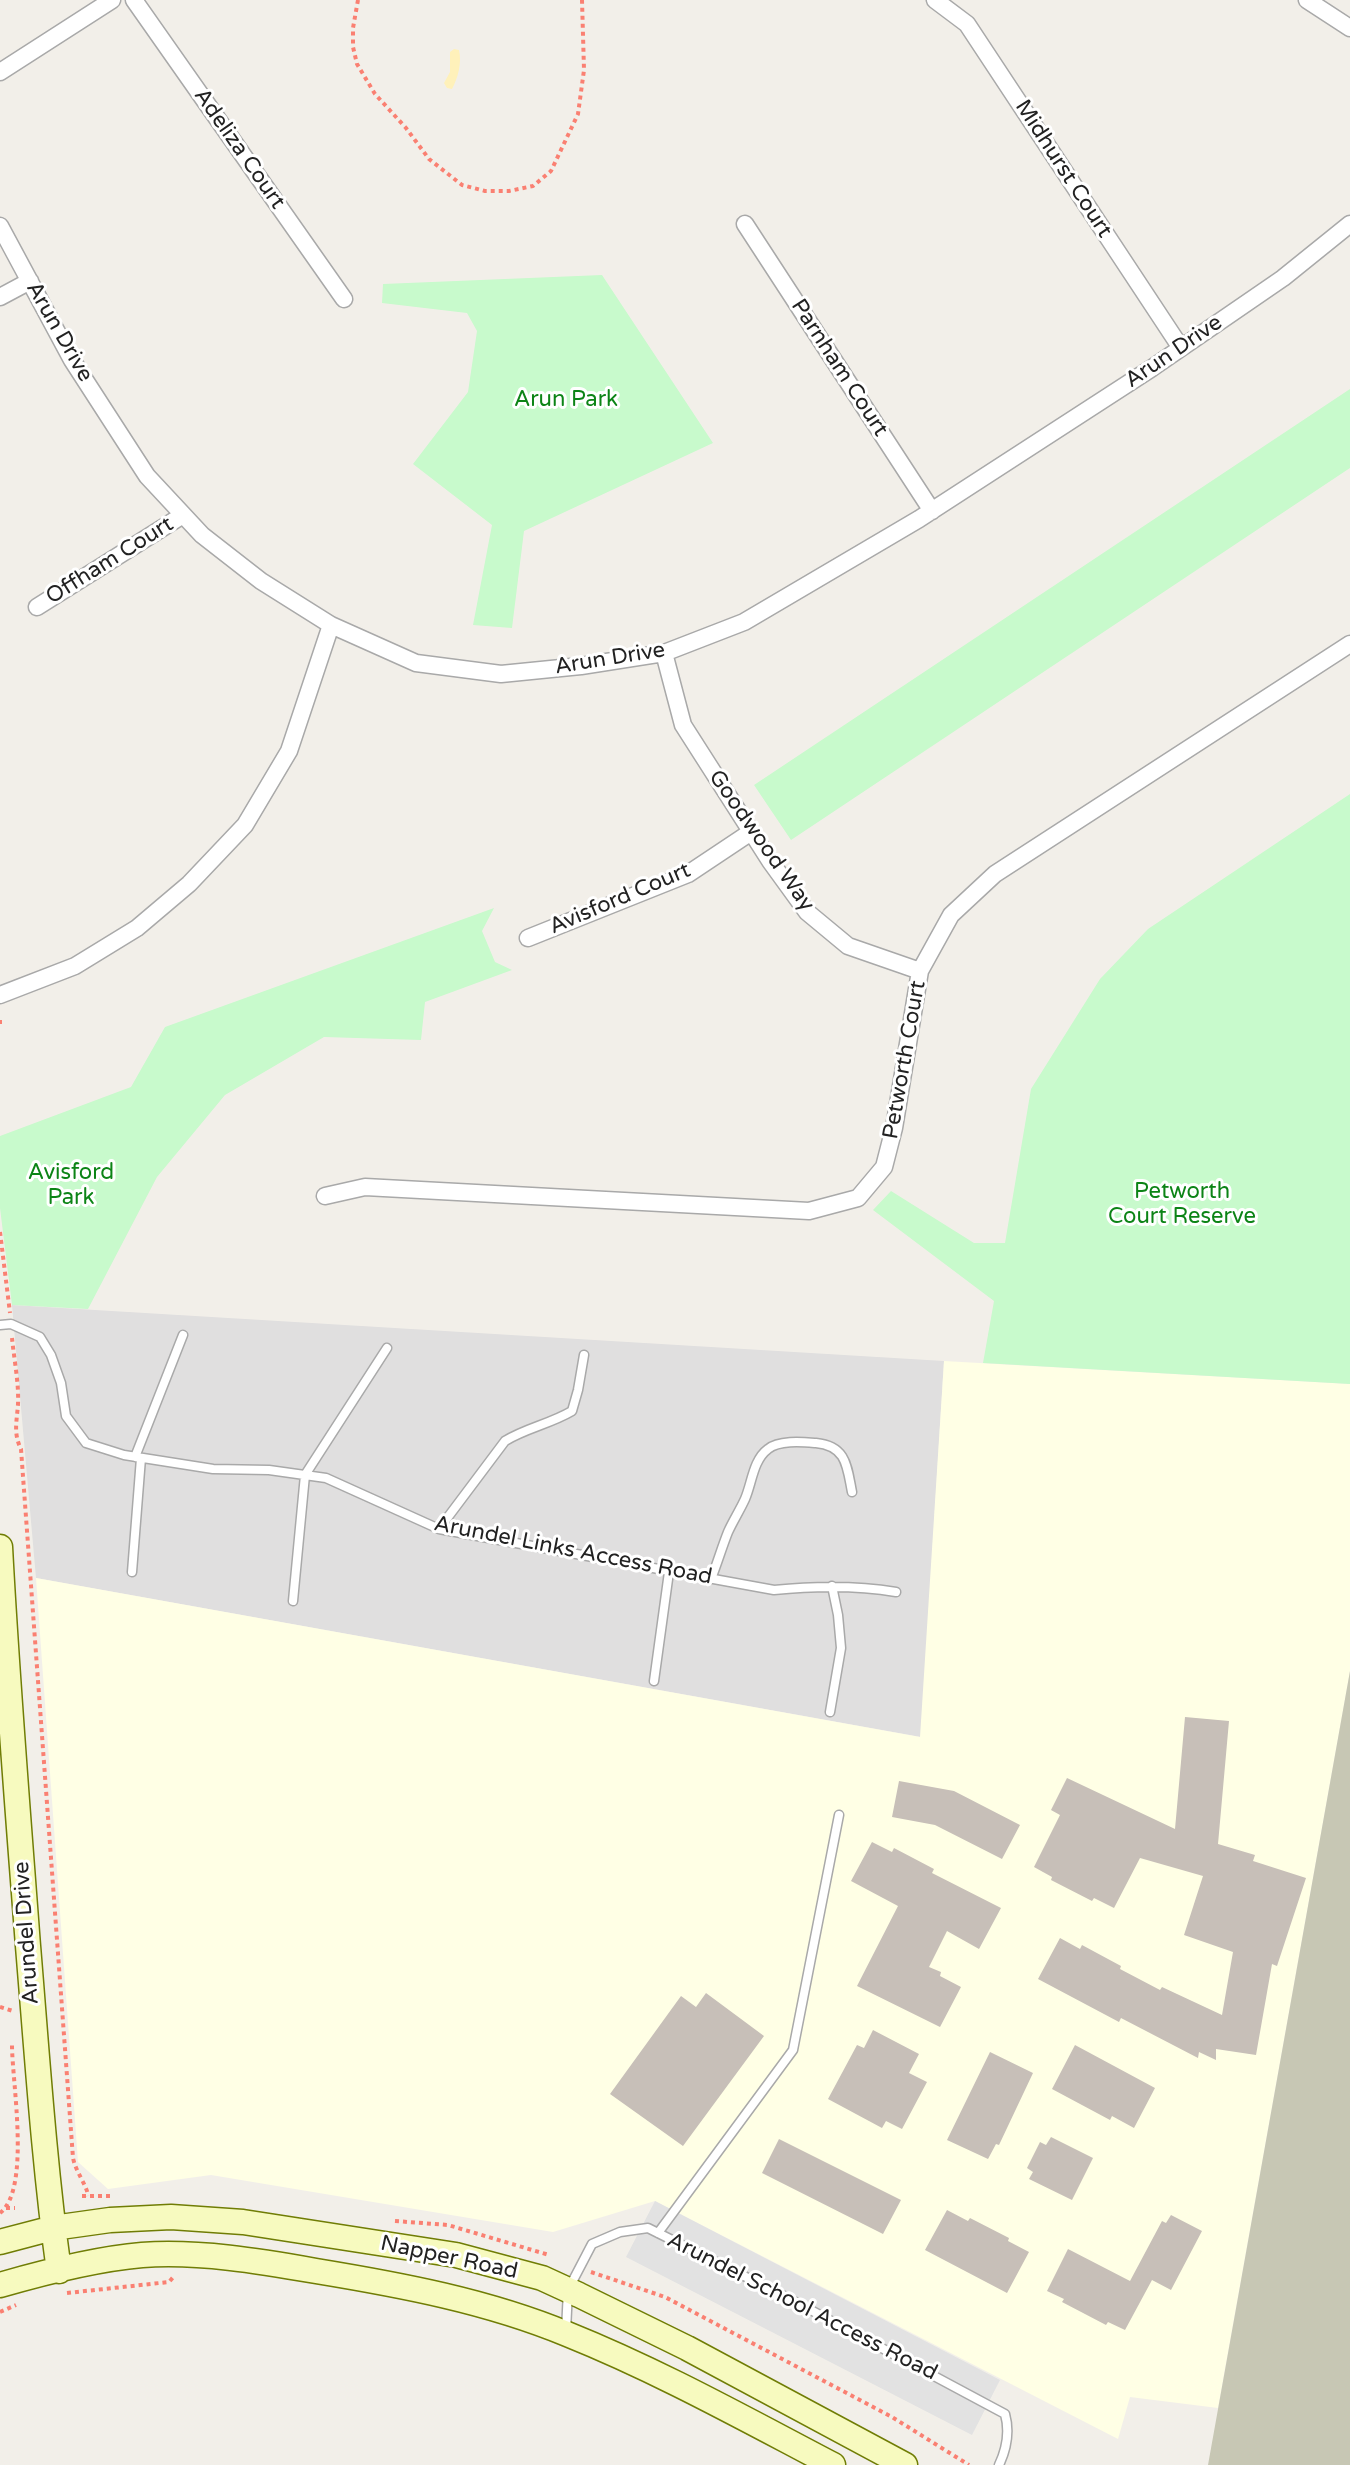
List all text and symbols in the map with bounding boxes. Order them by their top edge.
street label: Adeliza Court [188,84,290,214]
street label: Midhurst Court [1009,95,1117,243]
street label: Arun Drive [20,277,98,387]
street label: Parnham Court [785,294,893,442]
street label: Arun Drive [1120,310,1228,394]
park label: Arun Park [514,387,618,413]
street label: Offham Court [41,511,179,611]
street label: Arun Drive [553,637,667,681]
street label: Goodwood Way [703,765,819,917]
street label: Avisford Court [545,857,695,941]
street label: Petworth Court [878,979,932,1141]
park label: Avisford Park [28,1160,114,1212]
park label: Petworth Court Reserve [1108,1179,1256,1230]
street label: Arundel Links Access Road [432,1511,714,1591]
street label: Arundel Drive [9,1861,45,2005]
street label: Arundel School Access Road [663,2227,941,2387]
street label: Napper Road [378,2231,520,2285]

